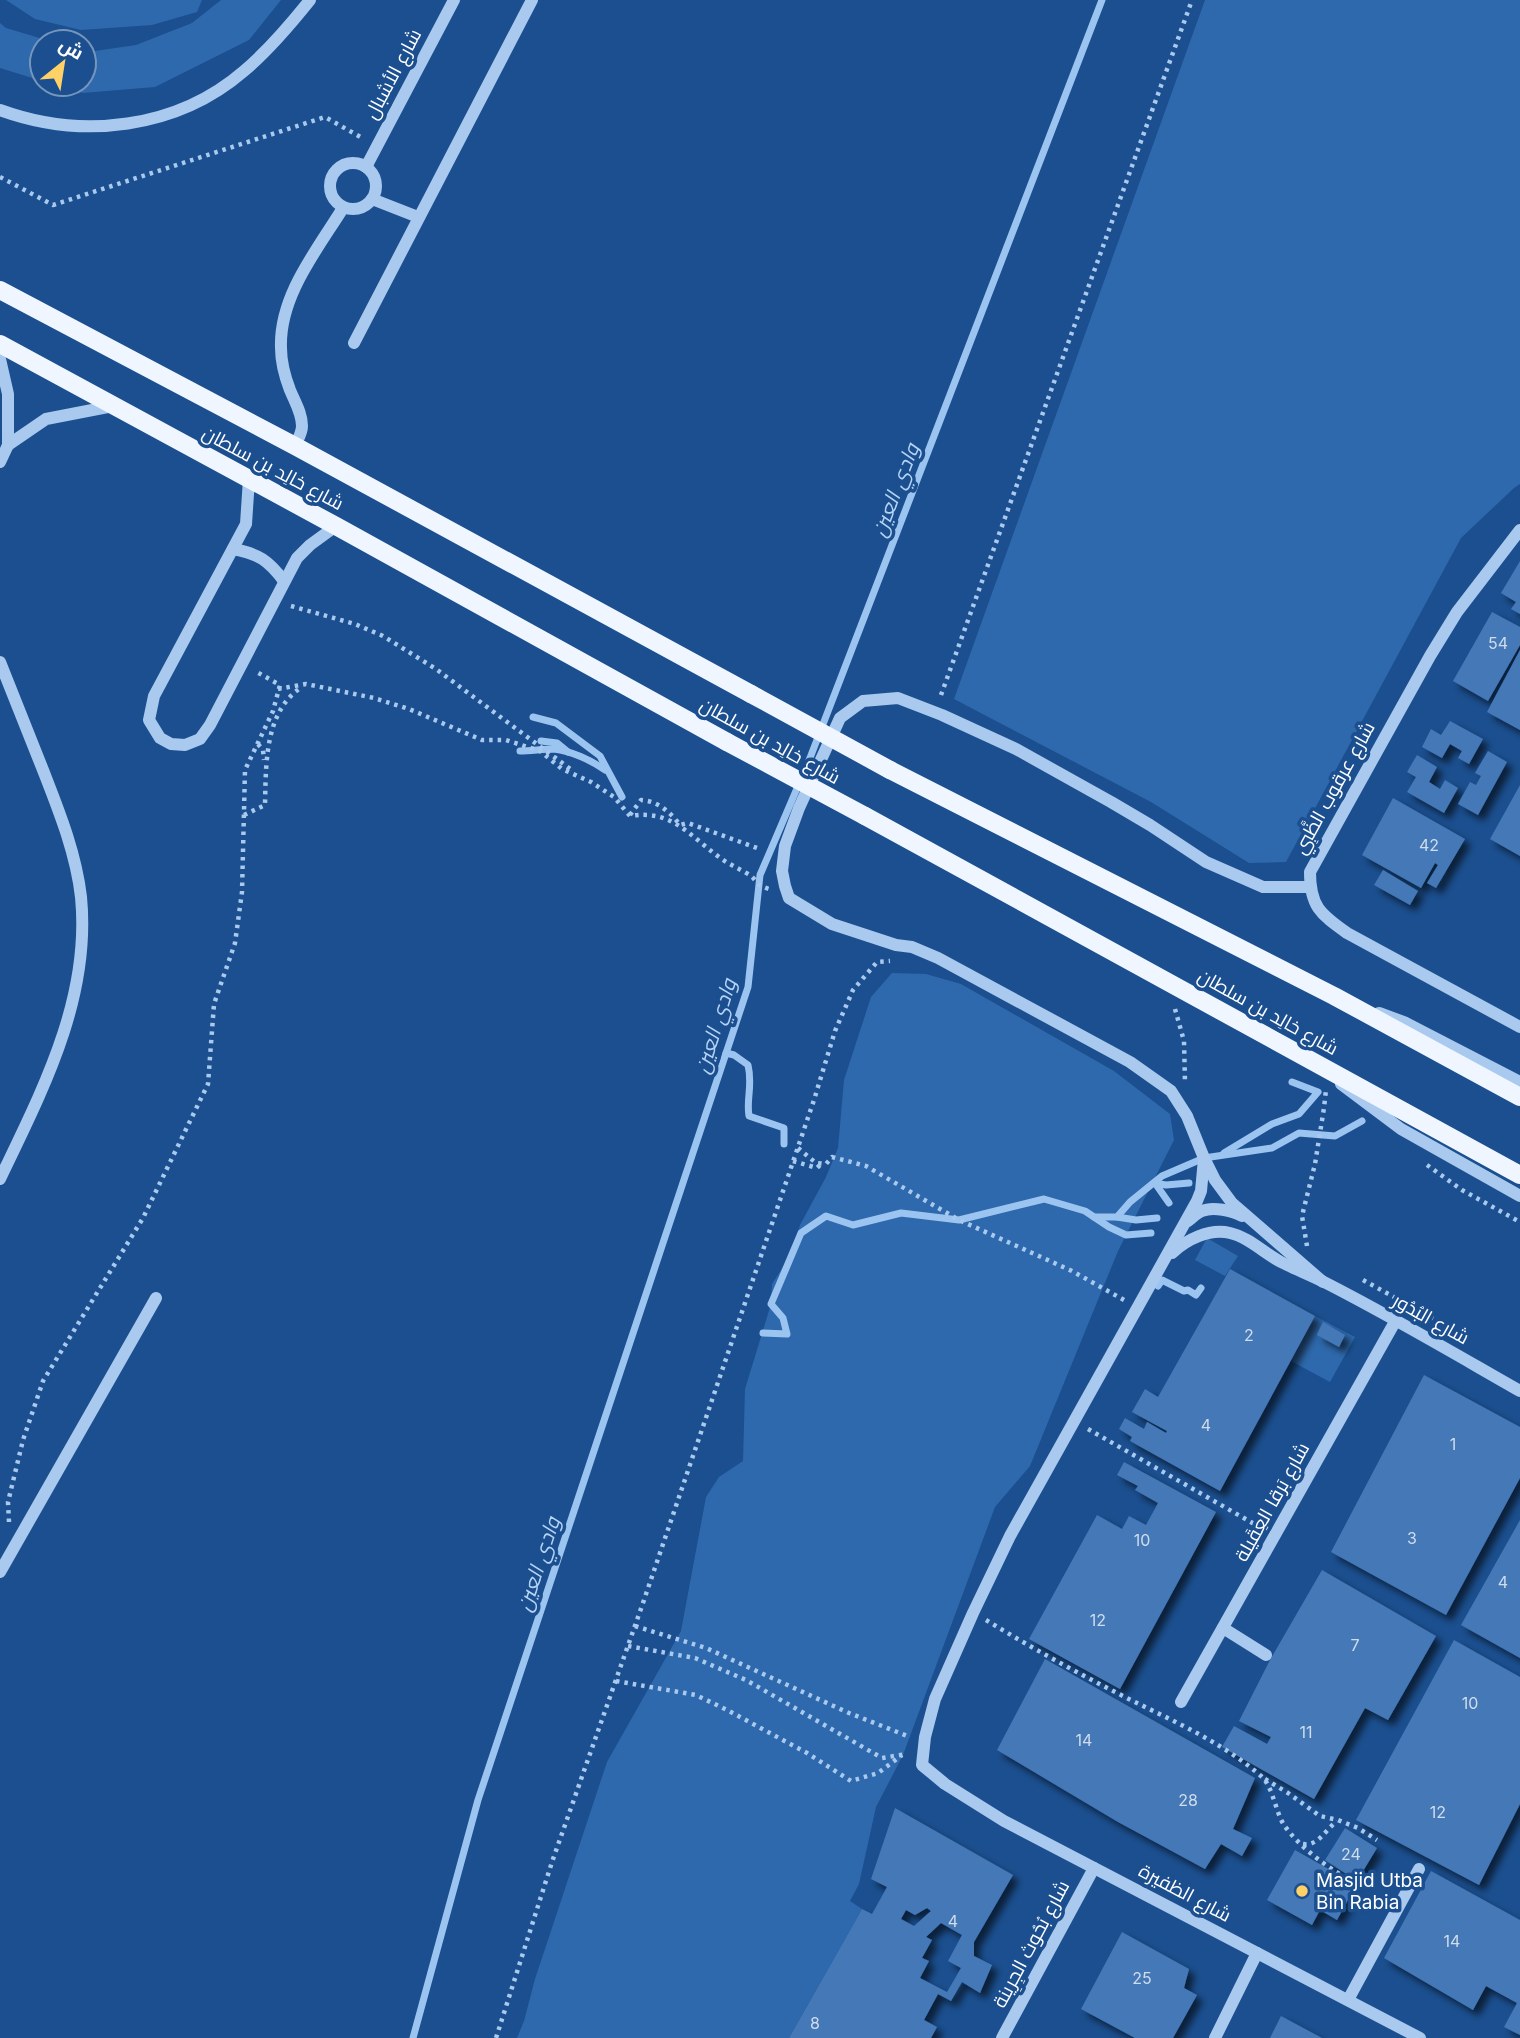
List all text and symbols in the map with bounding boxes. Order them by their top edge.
street label: شارع الأشبال [360,25,428,124]
north arrow [28,28,98,98]
text: ش [55,33,88,65]
street label: شارع خالِد بن سلطان [197,421,348,517]
water label: وادي العين [866,439,929,542]
house number: 54 [1488,633,1508,653]
street label: شارع خالِد بن سلطان [695,693,844,791]
street label: شارع عرقوب الظَّبِي [1288,718,1382,860]
house number: 42 [1419,835,1439,855]
street label: شارع خالِد بن سلطان [1193,964,1342,1062]
water label: وادي العين [689,974,746,1078]
street label: شارع البُدُور [1387,1288,1473,1351]
house number: 2 [1244,1325,1254,1345]
house number: 4 [1201,1415,1211,1435]
house number: 1 [1450,1434,1456,1454]
street label: شارع بَرقا العِقَيلة [1230,1439,1316,1566]
water label: وادي العين [511,1512,570,1616]
house number: 3 [1407,1528,1417,1548]
house number: 10 [1134,1530,1150,1550]
house number: 4 [1498,1572,1508,1592]
house number: 12 [1090,1610,1106,1630]
house number: 7 [1350,1635,1360,1655]
house number: 10 [1462,1693,1478,1713]
house number: 11 [1299,1722,1313,1742]
house number: 14 [1076,1730,1092,1750]
house number: 28 [1178,1790,1198,1810]
house number: 12 [1430,1802,1446,1822]
house number: 24 [1341,1844,1361,1864]
street label: شارع الظفيرة [1134,1859,1235,1929]
place label: Masjid Utba Bin Rabia [1316,1869,1423,1914]
street label: شارع بُحُوث الجِرِينة [988,1876,1076,2012]
marker: Masjid Utba Bin Rabia [1294,1883,1310,1899]
house number: 4 [948,1911,958,1931]
house number: 14 [1444,1931,1460,1951]
house number: 25 [1132,1968,1152,1988]
house number: 8 [810,2013,820,2033]

